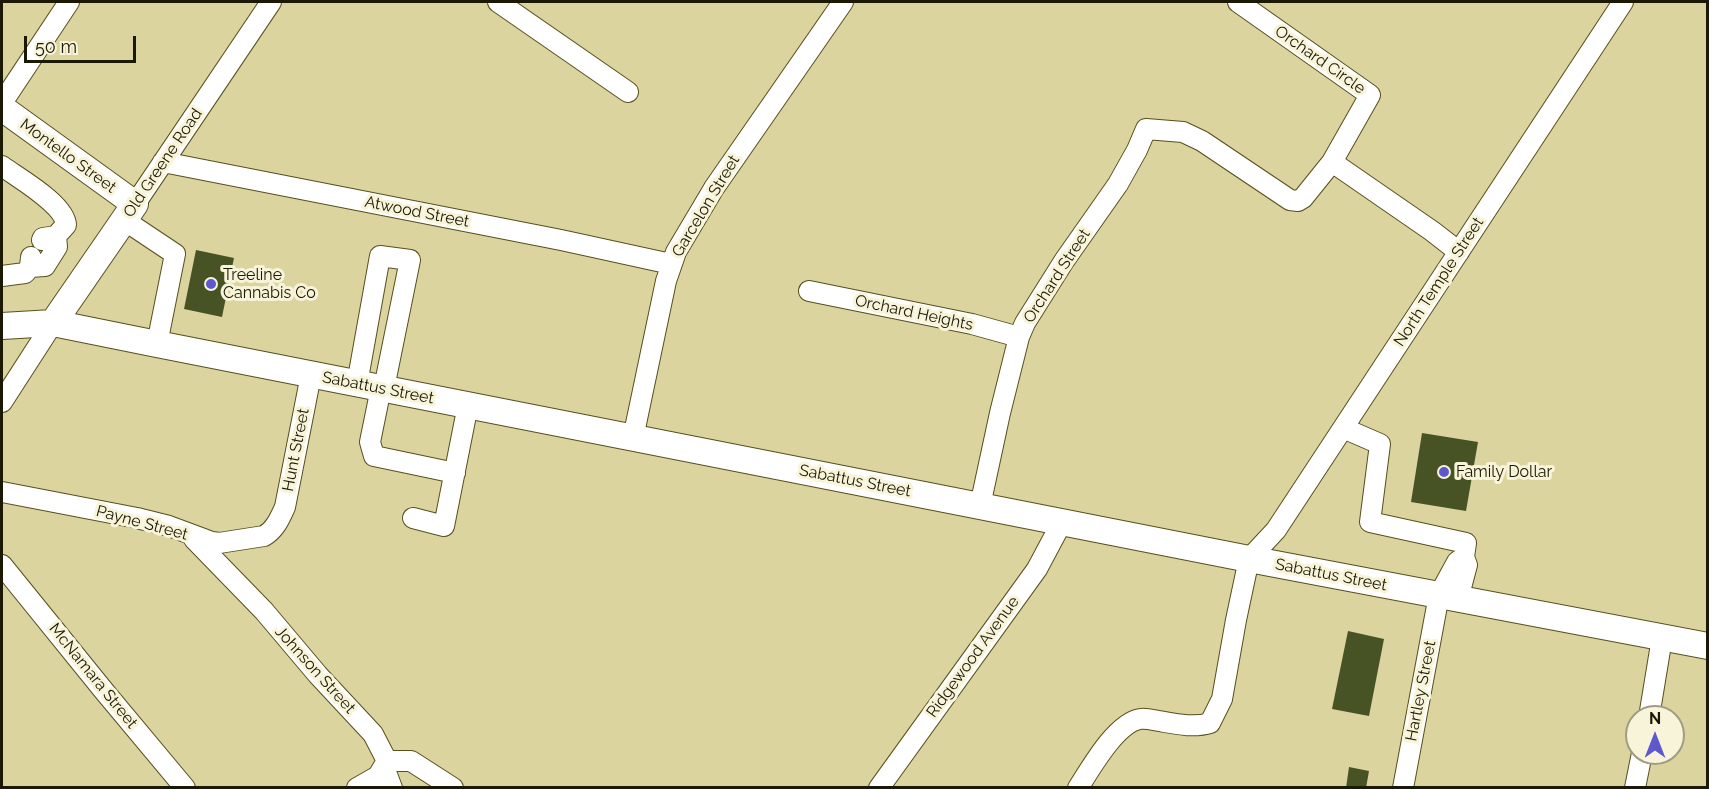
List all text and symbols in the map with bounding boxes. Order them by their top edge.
street label: Orchard Circle [1271,22,1369,98]
scale bar [27,24,140,62]
text: 50 m [35,36,77,57]
street label: Old Greene Road [119,105,207,221]
street label: Montello Street [16,115,120,197]
street label: Garcelon Street [668,152,744,260]
street label: Atwood Street [363,192,471,232]
street label: North Temple Street [1390,214,1488,350]
street label: Orchard Street [1020,226,1094,326]
place label: Treeline Cannabis Co [223,265,316,303]
marker: Treeline Cannabis Co [204,277,218,291]
street label: Orchard Heights [853,291,975,335]
street label: Sabattus Street [321,368,435,408]
street label: Hunt Street [279,407,313,493]
street label: Sabattus Street [798,461,912,501]
place label: Family Dollar [1456,462,1552,482]
marker: Family Dollar [1437,465,1451,479]
street label: Payne Street [94,502,190,544]
street label: Sabattus Street [1274,555,1388,595]
street label: Ridgewood Avenue [923,593,1023,721]
street label: McNamara Street [45,620,141,732]
street label: Johnson Street [271,622,359,718]
street label: Hartley Street [1402,639,1440,743]
north arrow [1625,705,1685,765]
text: N [1649,709,1661,728]

